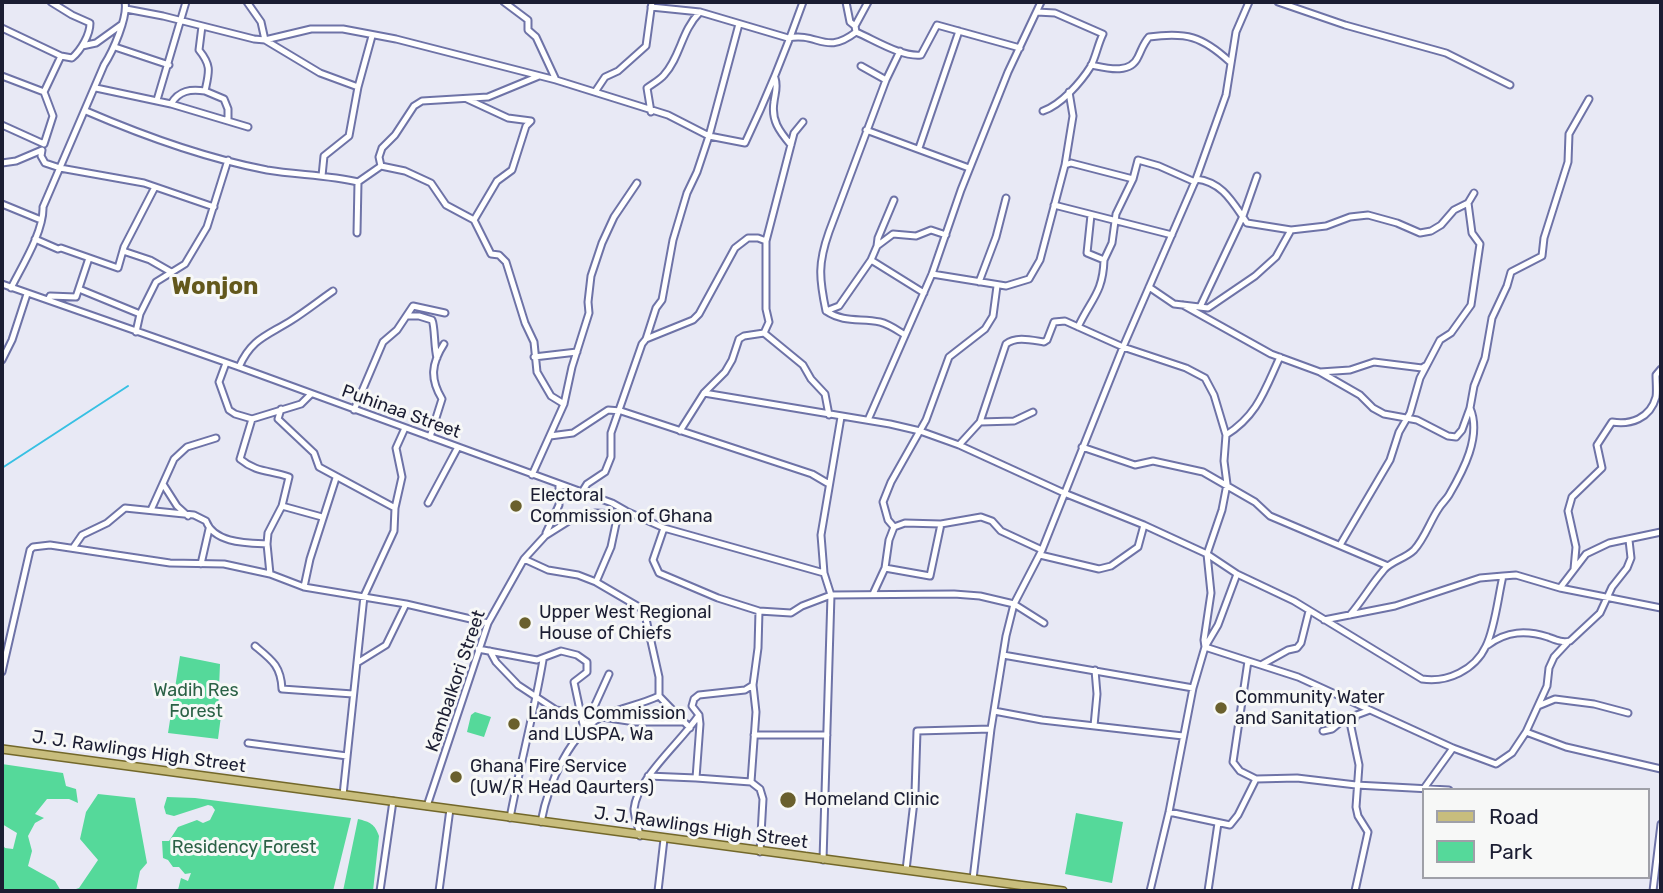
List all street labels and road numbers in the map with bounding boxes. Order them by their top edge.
street label: Puhinaa Street [339,380,463,444]
street label: Kambalkori Street [422,607,490,755]
street label: J. J. Rawlings High Street [31,726,247,778]
street label: J. J. Rawlings High Street [593,802,809,854]

